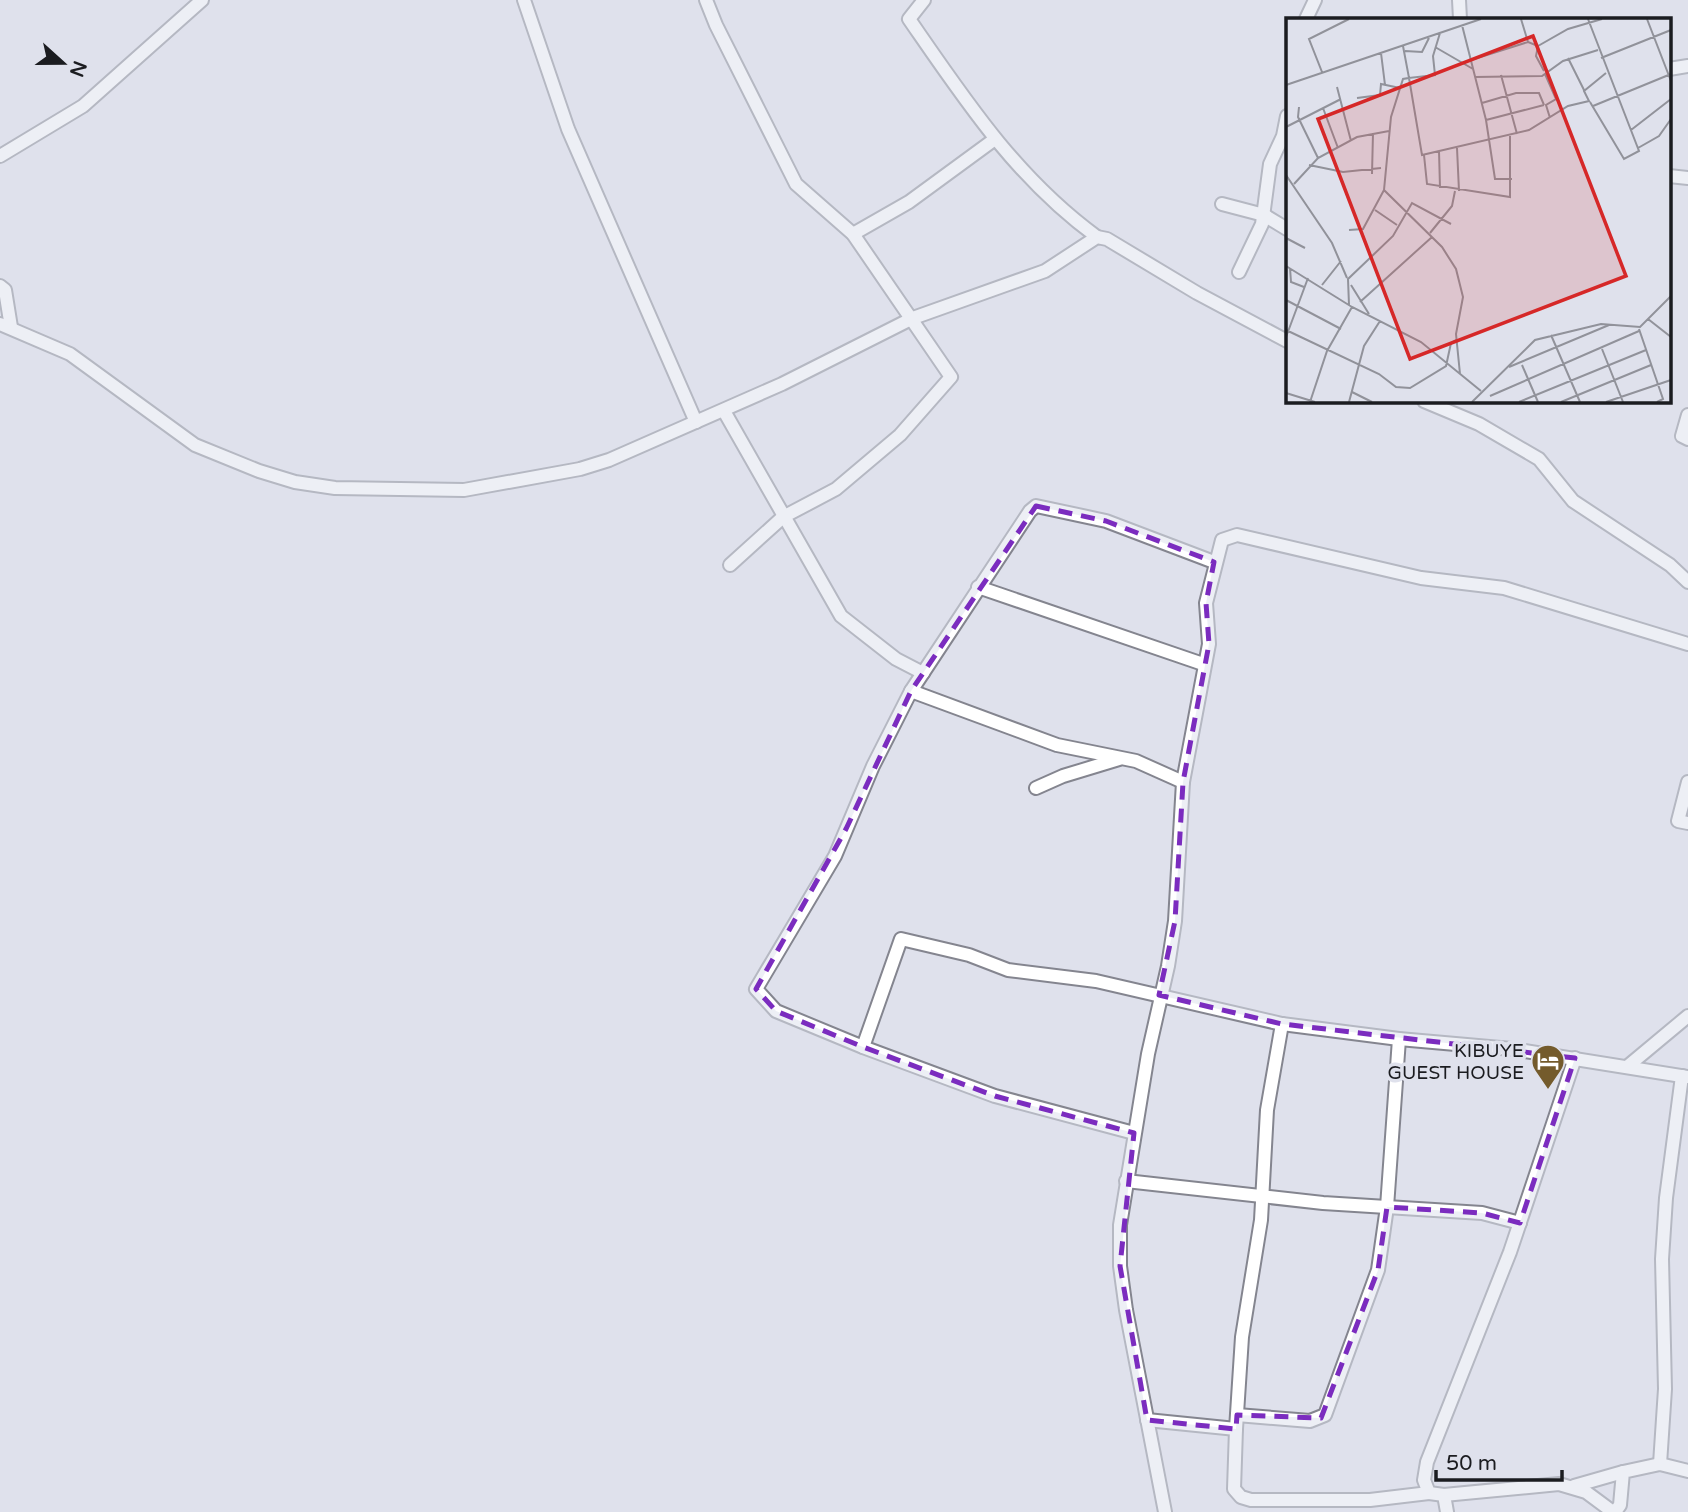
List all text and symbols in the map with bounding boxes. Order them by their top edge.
inset map [1286,18,1670,402]
north arrow [28,28,98,98]
text: N [65,58,91,80]
place label: KIBUYE GUEST HOUSE [1388,1040,1524,1084]
hotel icon: KIBUYE GUEST HOUSE [1529,1042,1567,1091]
scale bar [1436,1438,1562,1482]
text: 50 m [1446,1451,1497,1476]

